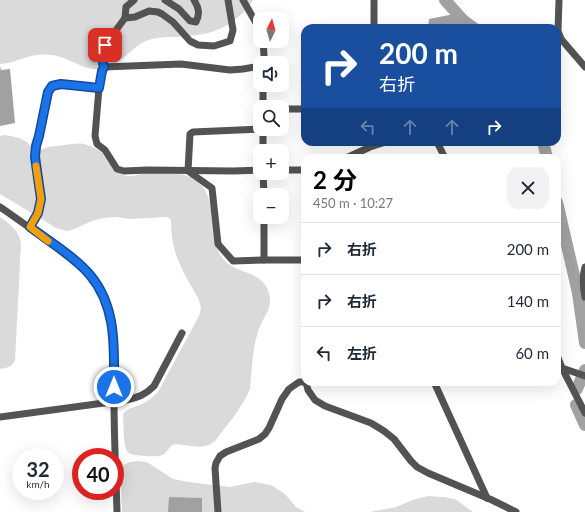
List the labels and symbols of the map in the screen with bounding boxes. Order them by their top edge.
north arrow [253,12,289,48]
pin [88,28,122,62]
position arrow [93,366,135,408]
speed limit sign: 40 [72,448,124,500]

